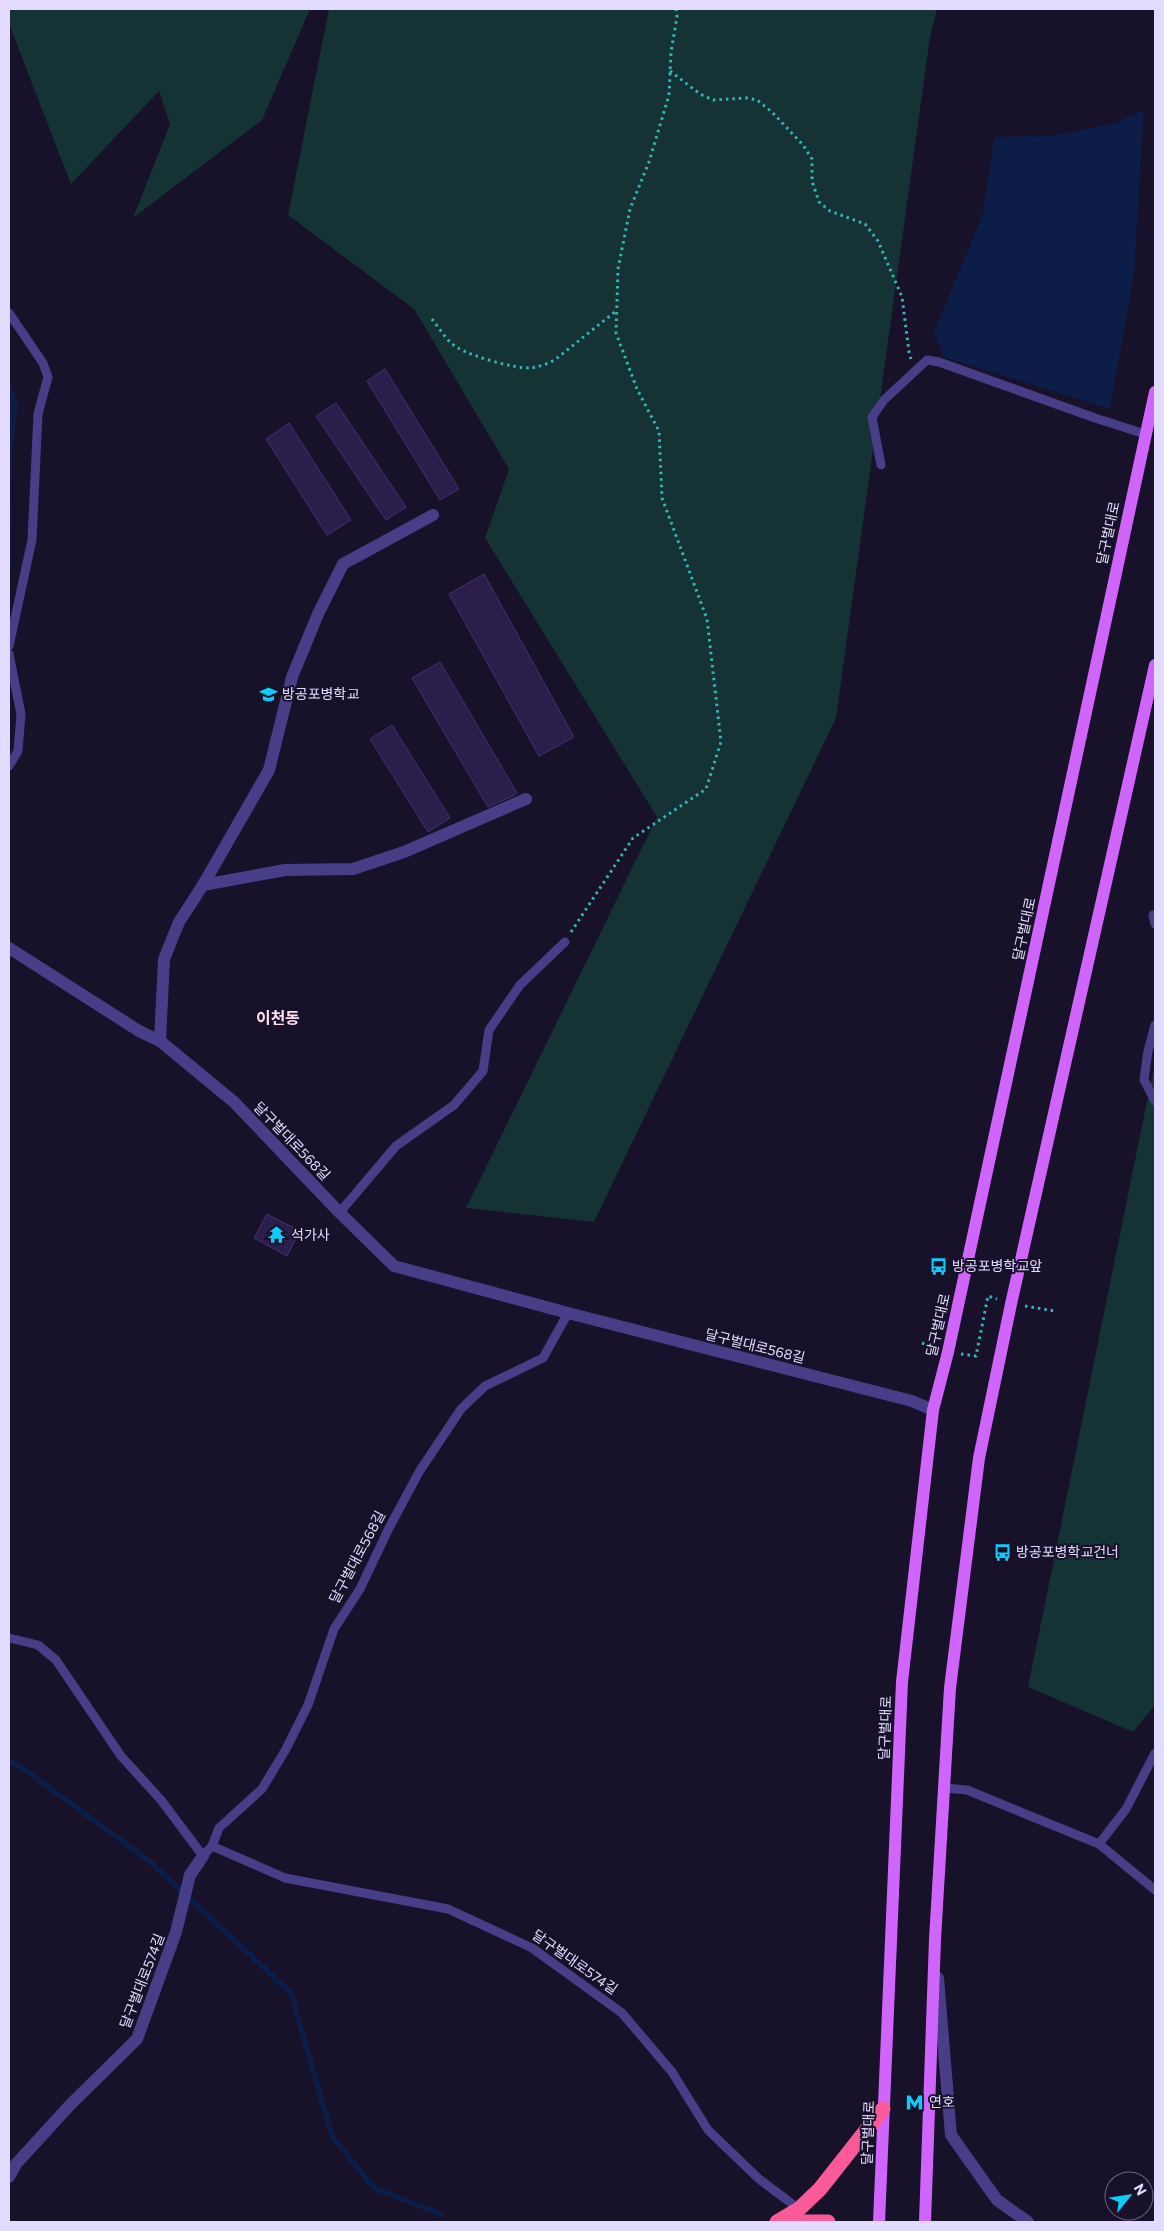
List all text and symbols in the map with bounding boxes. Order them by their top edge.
street label: 달구벌대로 [1093,500,1123,566]
school or university icon: 방공포병학교 [258,684,278,704]
place label: 방공포병학교 [282,685,359,702]
street label: 달구벌대로 [1009,896,1039,962]
district label: 이천동 [256,1008,300,1027]
street label: 달구벌대로568길 [251,1098,334,1183]
temple icon: 석가사 [267,1225,287,1245]
place label: 석가사 [291,1226,330,1243]
bus stop icon: 방공포병학교앞 [928,1256,948,1276]
place label: 방공포병학교앞 [952,1257,1042,1274]
street label: 달구벌대로 [922,1291,953,1358]
street label: 달구벌대로568길 [703,1325,807,1366]
street label: 달구벌대로568길 [325,1508,388,1606]
bus stop icon: 방공포병학교건너 [992,1542,1012,1562]
place label: 방공포병학교건너 [1016,1543,1119,1560]
street label: 달구벌대로 [875,1695,894,1760]
street label: 달구벌대로574길 [529,1926,621,1997]
street label: 달구벌대로574길 [116,1931,167,2031]
metro station icon: 연호 [905,2092,925,2112]
place label: 연호 [929,2093,955,2110]
street label: 달구벌대로 [858,2100,877,2165]
north arrow [1104,2171,1154,2221]
text: N [1131,2180,1151,2198]

